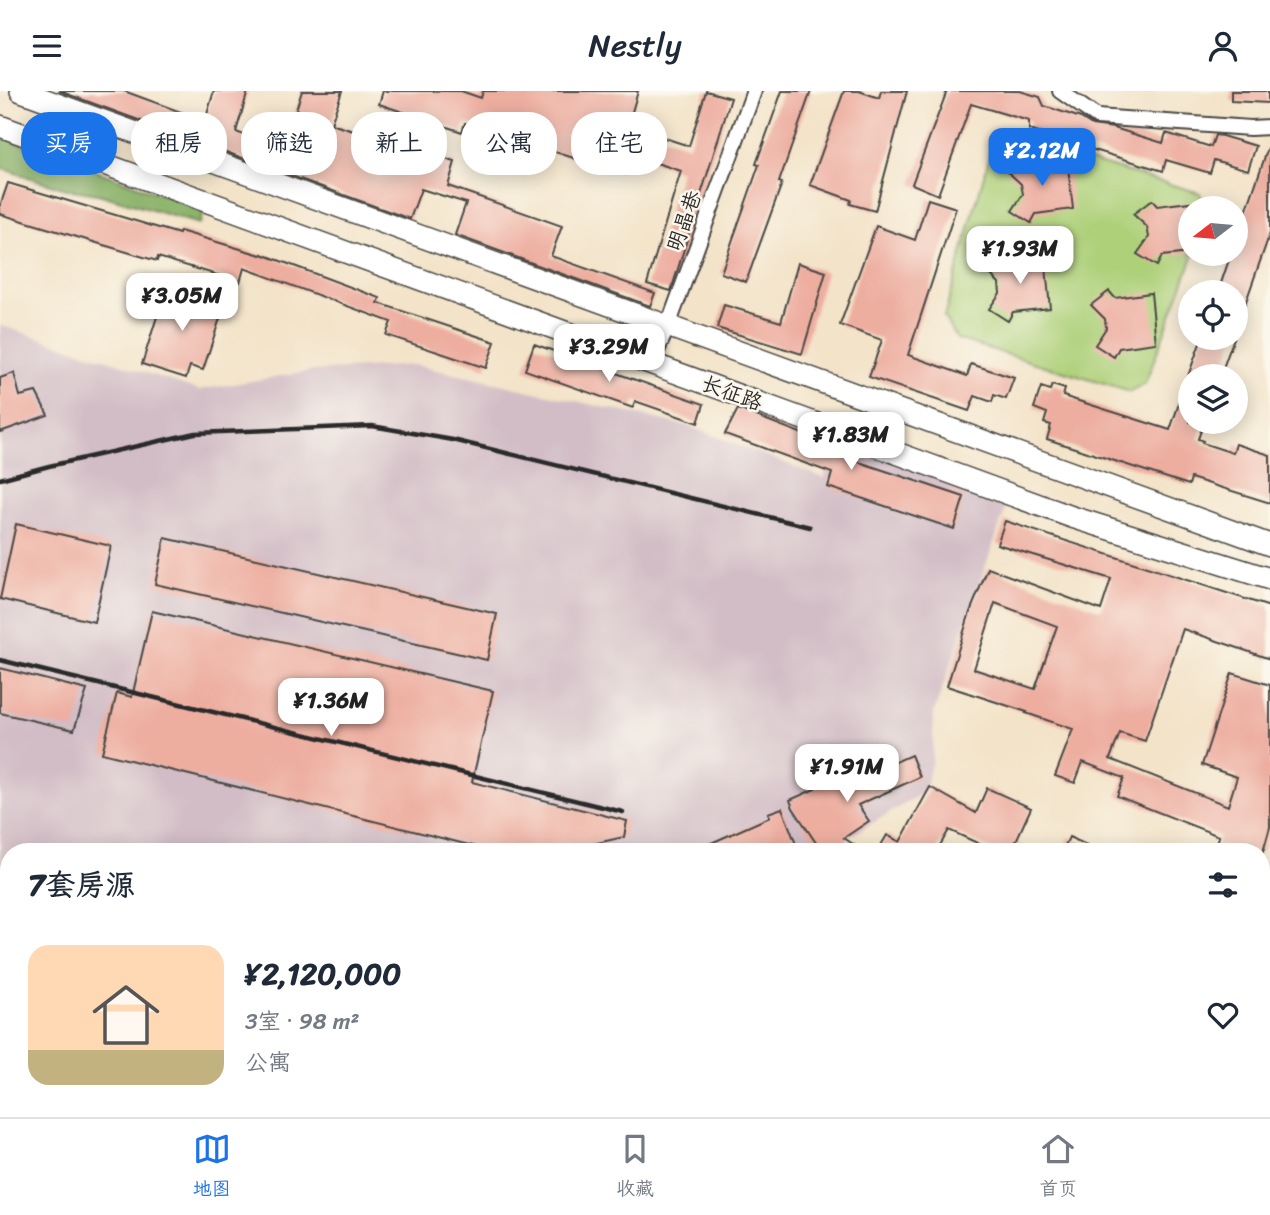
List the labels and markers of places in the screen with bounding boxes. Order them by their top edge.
pin: ¥2.12M [985,129,1099,188]
pin: ¥1.93M [963,227,1077,286]
pin: ¥3.05M [125,273,239,333]
pin: ¥3.29M [552,324,666,384]
pin: ¥1.83M [794,413,908,472]
pin: ¥1.36M [274,679,388,738]
pin: ¥1.91M [790,745,904,804]

